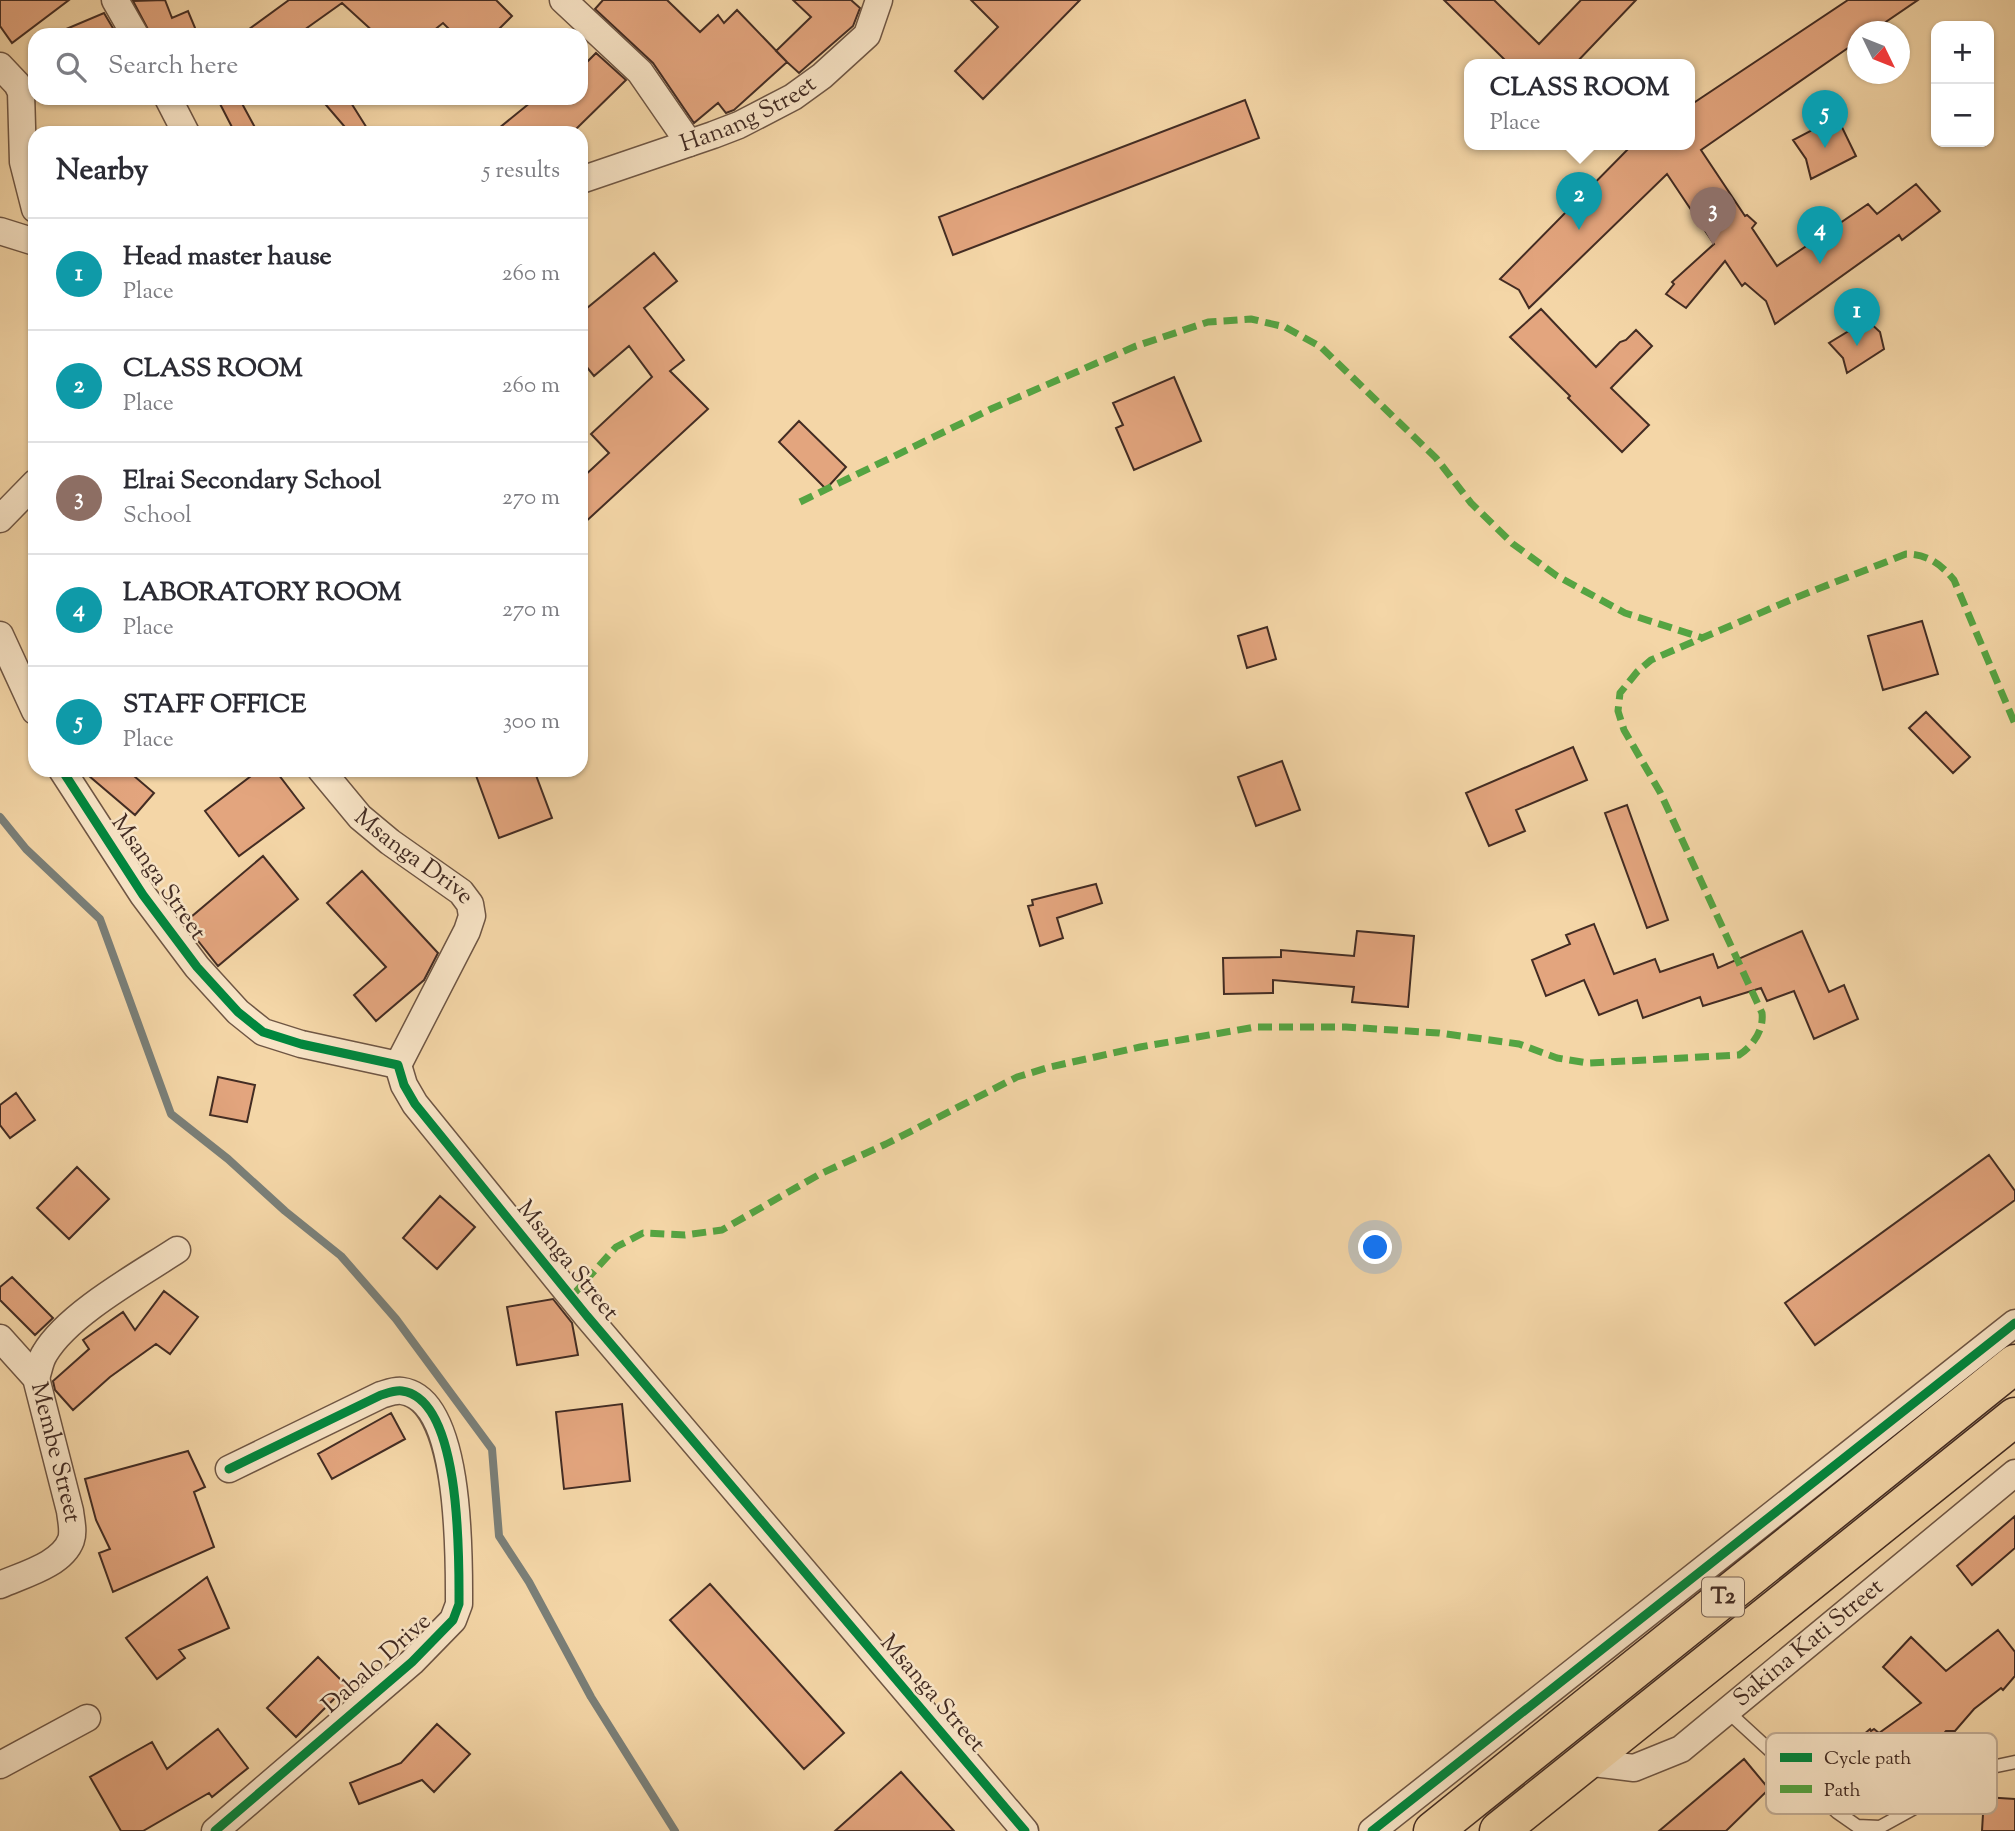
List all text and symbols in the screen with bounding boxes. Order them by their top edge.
north arrow [1847,21,1910,84]
map controls [1931,21,1994,147]
button: + [1931,21,1994,84]
search box [28,28,588,105]
icon: search [52,48,90,86]
text: Search here [108,48,238,85]
popup [1464,59,1695,150]
street label: Hanang Street [676,68,824,162]
text: CLASS ROOM [1490,70,1669,107]
button: − [1931,84,1994,147]
pin: 5 [1802,90,1848,148]
text: Place [1490,107,1540,140]
text: Nearby [56,150,148,193]
text: 5 results [483,155,560,188]
pin: 2 [1556,172,1602,230]
pin: 3 [1690,187,1736,245]
pin: 4 [1797,206,1843,264]
text: Head master hause [123,239,332,276]
text: 1 [75,258,83,291]
text: 260 m [502,258,560,291]
text: Place [123,276,174,309]
pin: 1 [1834,288,1880,346]
text: CLASS ROOM [123,351,303,388]
text: 2 [74,370,84,403]
text: 260 m [502,370,560,403]
text: Place [123,388,174,421]
text: Elrai Secondary School [123,463,381,500]
text: 3 [74,482,84,515]
text: 270 m [502,482,560,515]
text: School [123,500,192,533]
text: LABORATORY ROOM [123,575,401,612]
text: 4 [73,594,85,627]
text: 270 m [502,594,560,627]
text: Place [123,612,174,645]
text: STAFF OFFICE [123,687,306,724]
text: 5 [75,706,83,739]
text: 300 m [503,706,560,739]
text: Place [123,724,174,757]
street label: Msanga Drive [346,801,482,912]
street label: Msanga Street [102,808,214,948]
street label: Msanga Street [508,1193,626,1329]
your location [1358,1230,1392,1264]
street label: Membe Street [21,1379,88,1525]
street label: Sakina Kati Street [1726,1571,1891,1716]
road number: T2 [1702,1578,1744,1616]
street label: Dabalo Drive [315,1606,439,1722]
street label: Msanga Street [871,1628,993,1760]
legend [1766,1733,1997,1814]
text: Cycle path [1824,1746,1911,1773]
text: Path [1824,1778,1861,1805]

